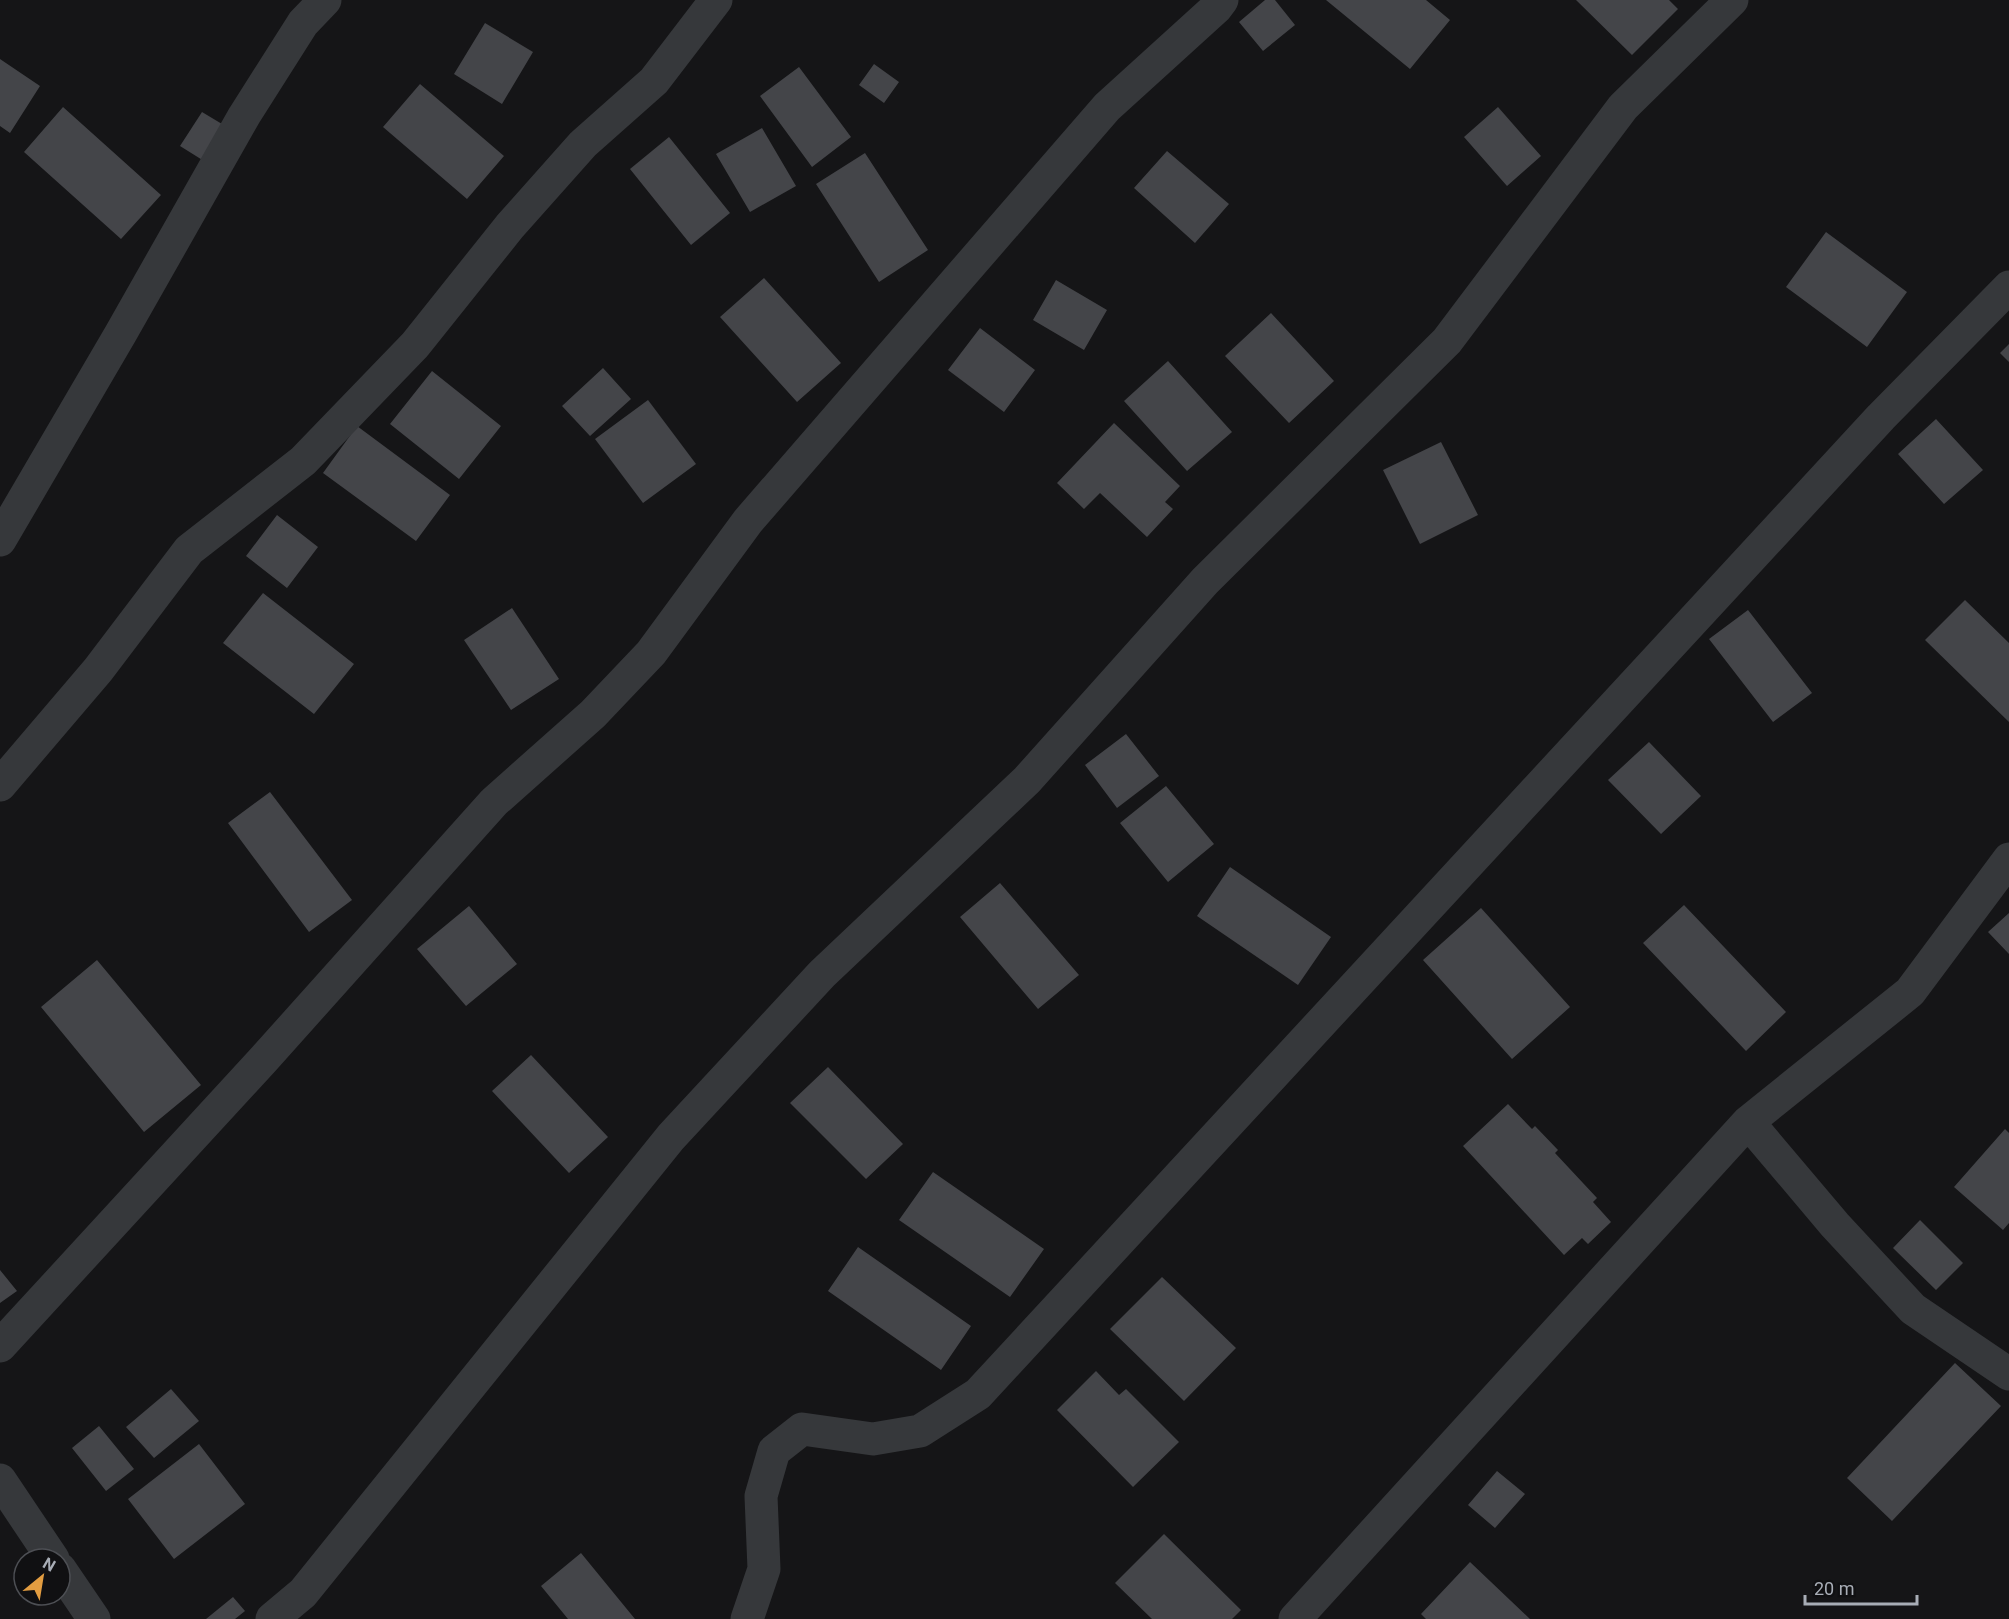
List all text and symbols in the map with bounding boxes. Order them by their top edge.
north arrow [12,1547,72,1607]
text: N [40,1553,59,1575]
scale bar [1805,1568,1918,1606]
text: 20 m [1814,1578,1854,1599]

